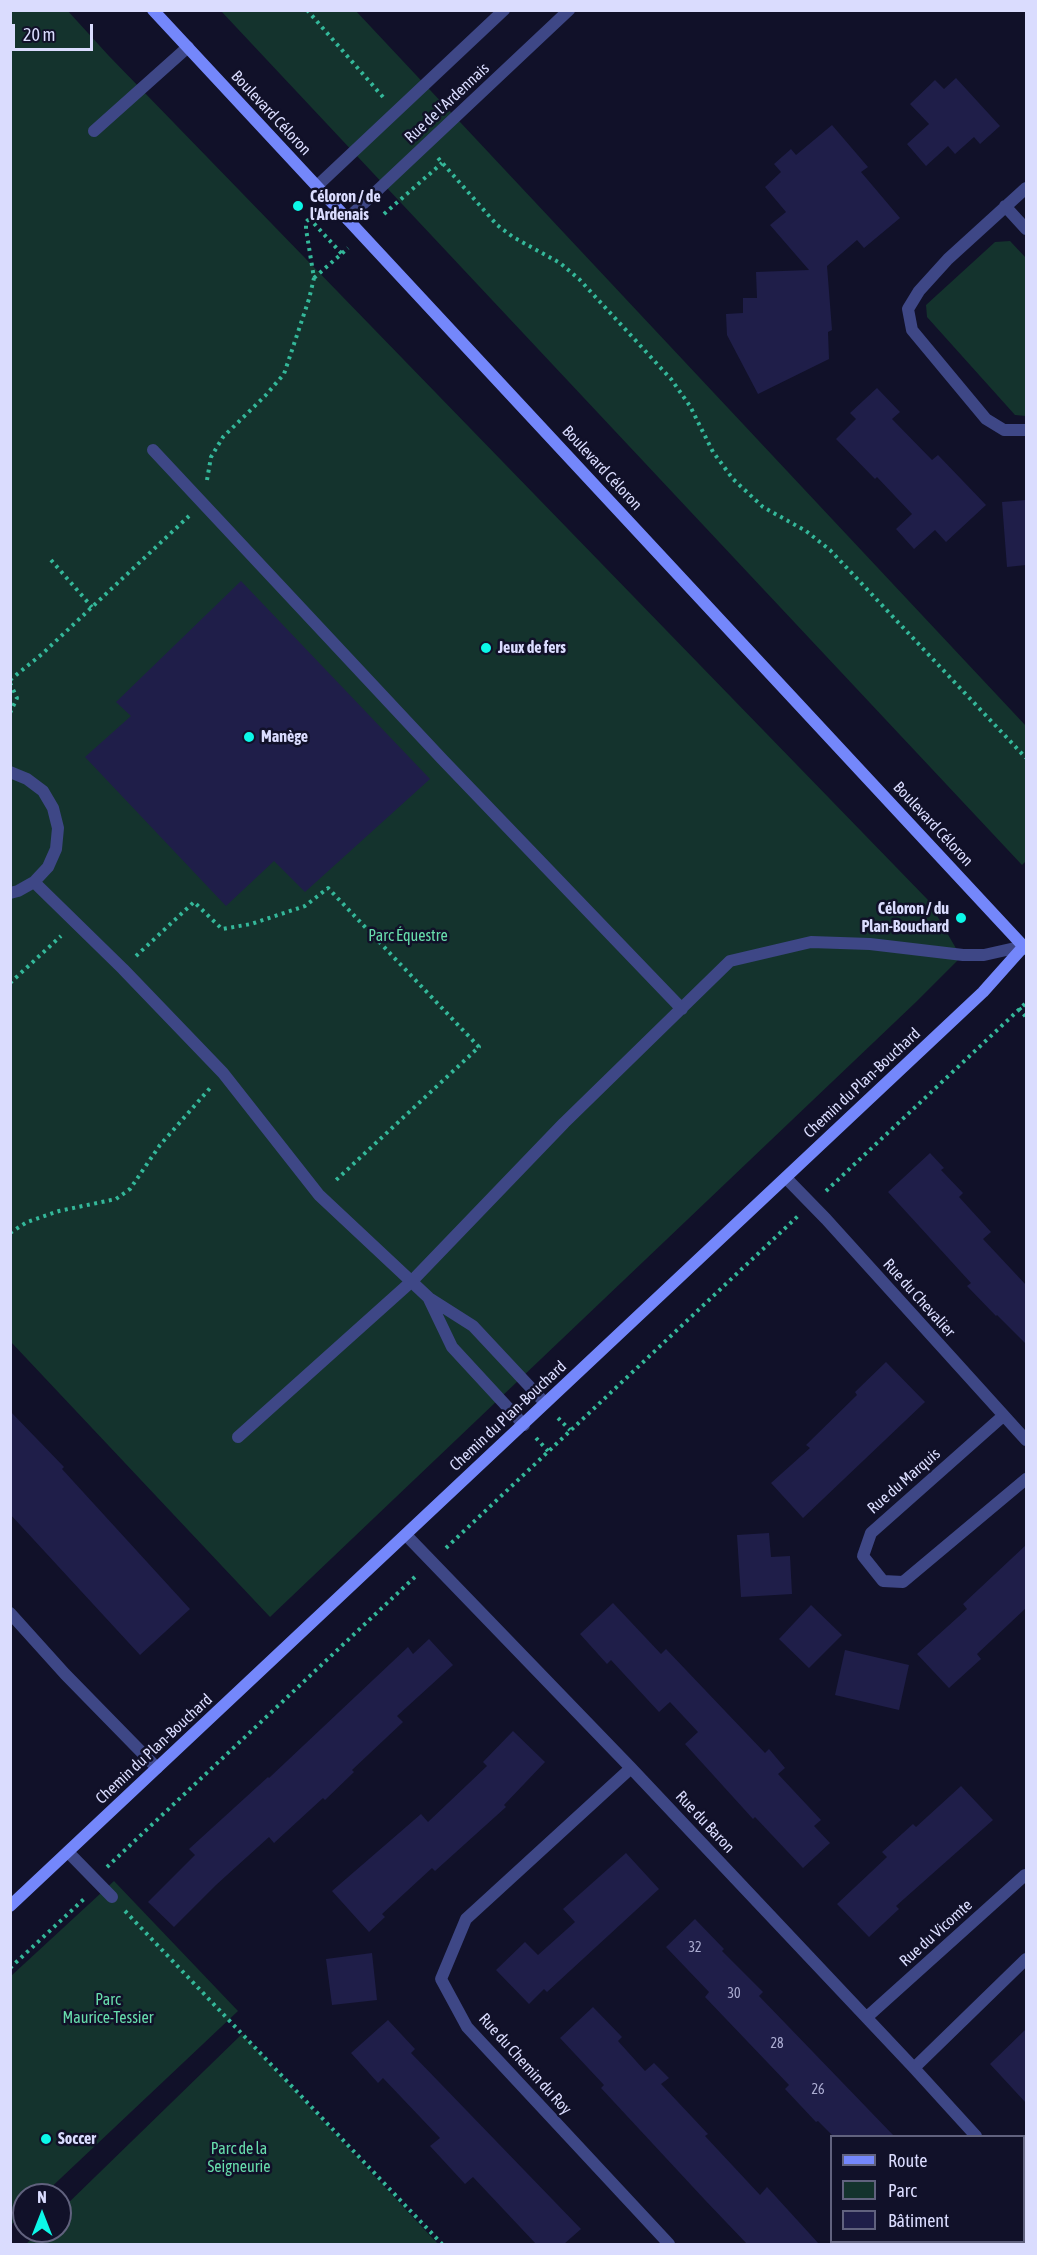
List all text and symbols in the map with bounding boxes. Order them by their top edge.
scale bar [15,12,96,50]
text: 20 m [23,24,55,45]
street label: Rue de l'Ardennais [401,59,493,147]
street label: Boulevard Céloron [227,67,315,159]
place label: Céloron / de l'Ardenais [310,187,381,225]
marker: Céloron / de l'Ardenais [291,199,305,213]
street label: Boulevard Céloron [558,422,646,514]
place label: Jeux de fers [498,638,566,658]
marker: Jeux de fers [479,641,493,655]
place label: Manège [261,727,308,747]
marker: Manège [242,730,256,744]
street label: Boulevard Céloron [889,778,977,870]
place label: Céloron / du Plan-Bouchard [861,899,949,937]
marker: Céloron / du Plan-Bouchard [954,911,968,925]
park label: Parc Équestre [368,926,448,946]
street label: Chemin du Plan-Bouchard [800,1024,924,1142]
street label: Rue du Chevalier [879,1255,959,1341]
street label: Chemin du Plan-Bouchard [446,1357,570,1475]
street label: Rue du Marquis [864,1444,944,1518]
street label: Chemin du Plan-Bouchard [92,1690,216,1808]
street label: Rue du Baron [671,1787,739,1857]
street label: Rue du Vicomte [896,1895,976,1971]
house number: 32 [688,1940,702,1956]
house number: 30 [727,1986,741,2002]
park label: Parc Maurice-Tessier [63,1990,153,2028]
street label: Rue du Chemin du Roy [475,2009,575,2119]
house number: 28 [770,2036,784,2052]
house number: 26 [811,2082,825,2098]
place label: Soccer [58,2129,96,2149]
marker: Soccer [39,2132,53,2146]
legend [830,2135,1025,2243]
park label: Parc de la Seigneurie [208,2139,270,2177]
text: Route [888,2150,927,2171]
text: Parc [888,2180,917,2201]
north arrow [12,2183,72,2243]
text: N [37,2188,47,2206]
text: Bâtiment [888,2210,949,2231]

